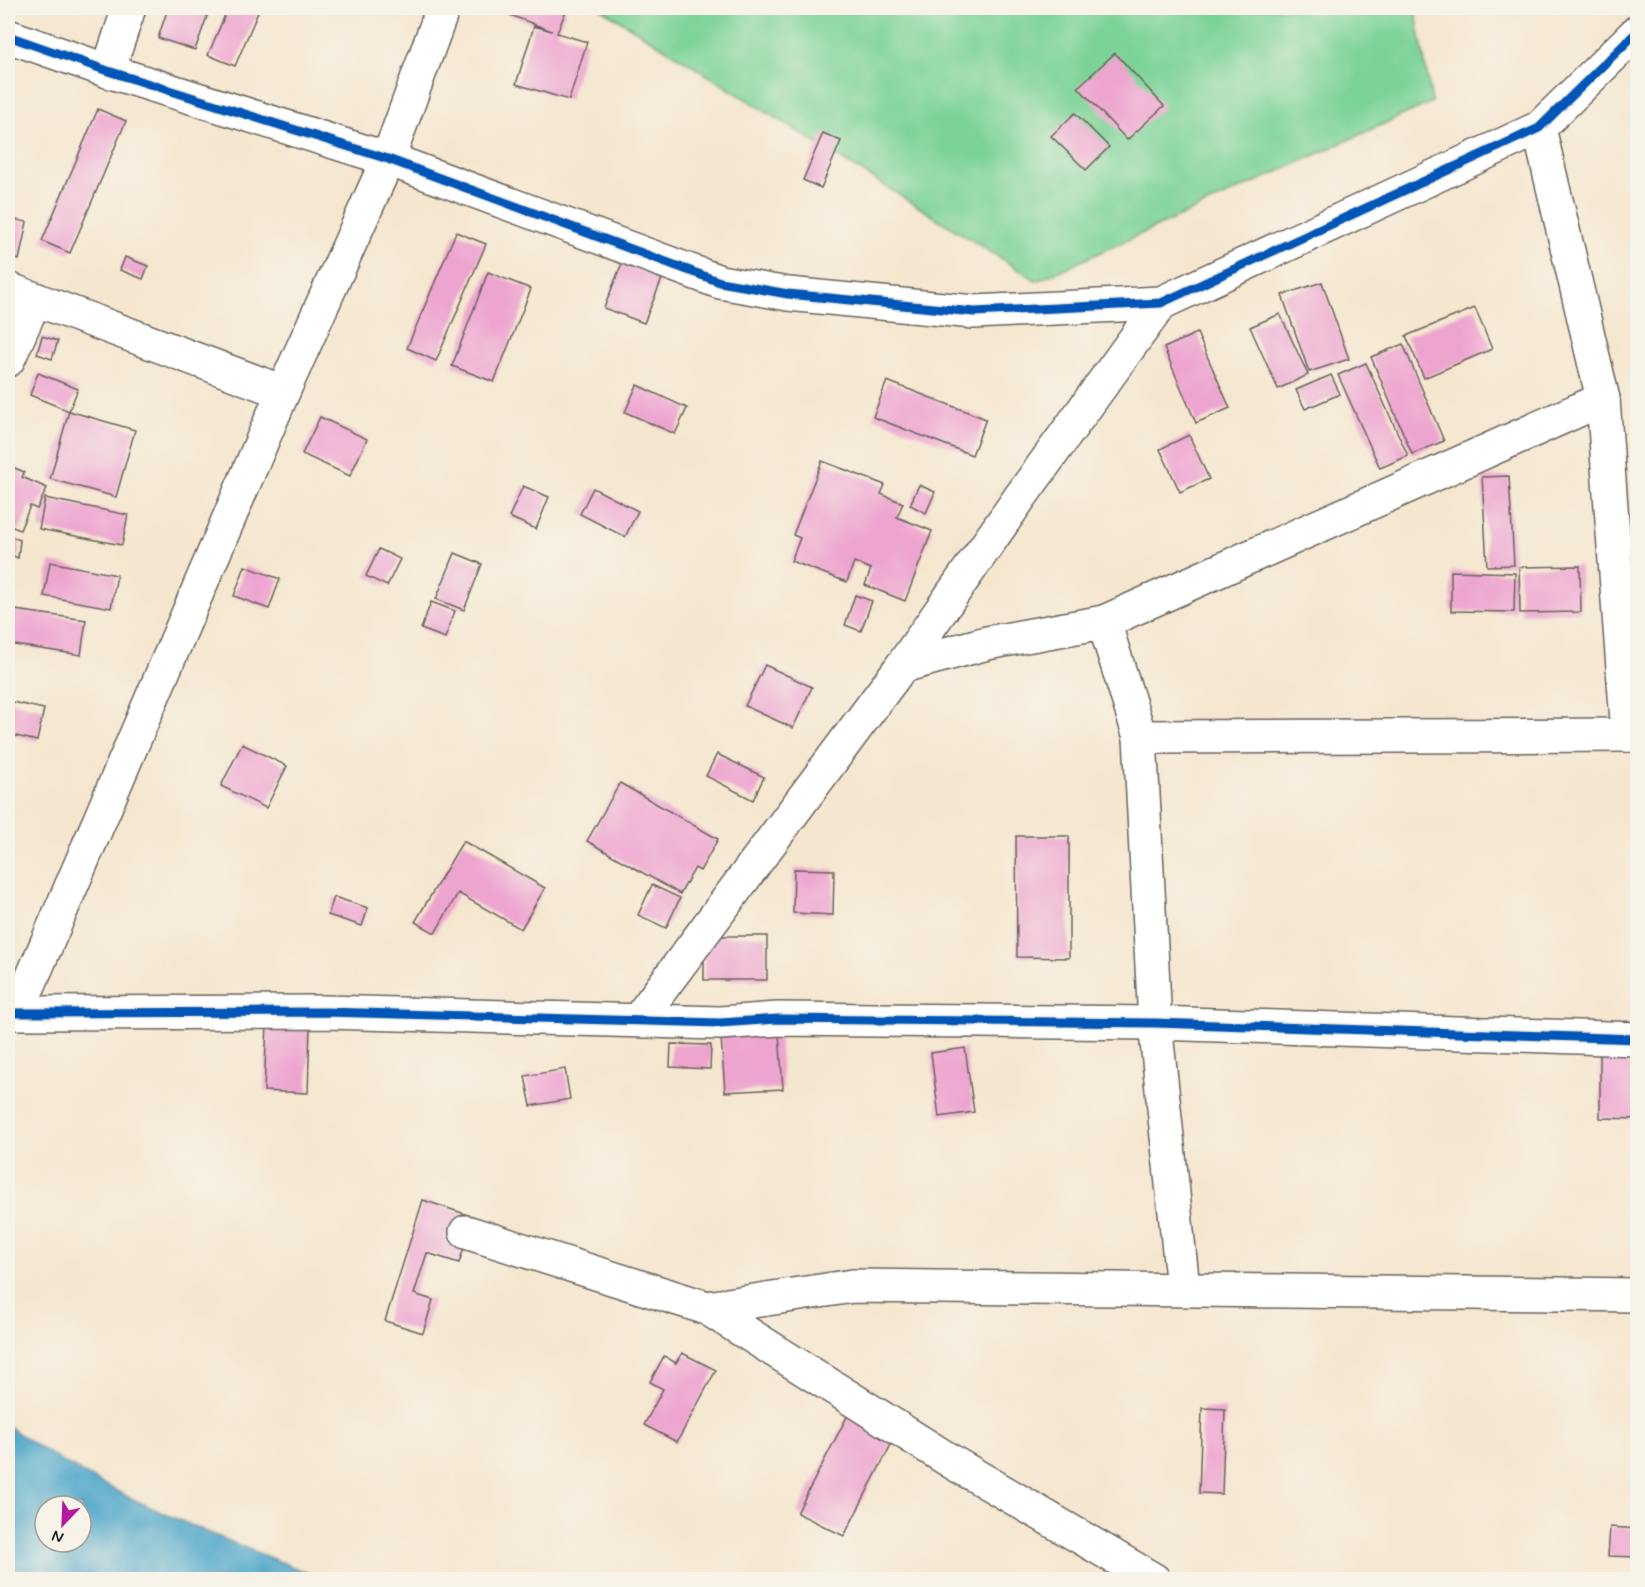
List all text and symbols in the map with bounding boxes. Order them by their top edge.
north arrow [33,1494,93,1554]
text: N [49,1525,67,1548]

